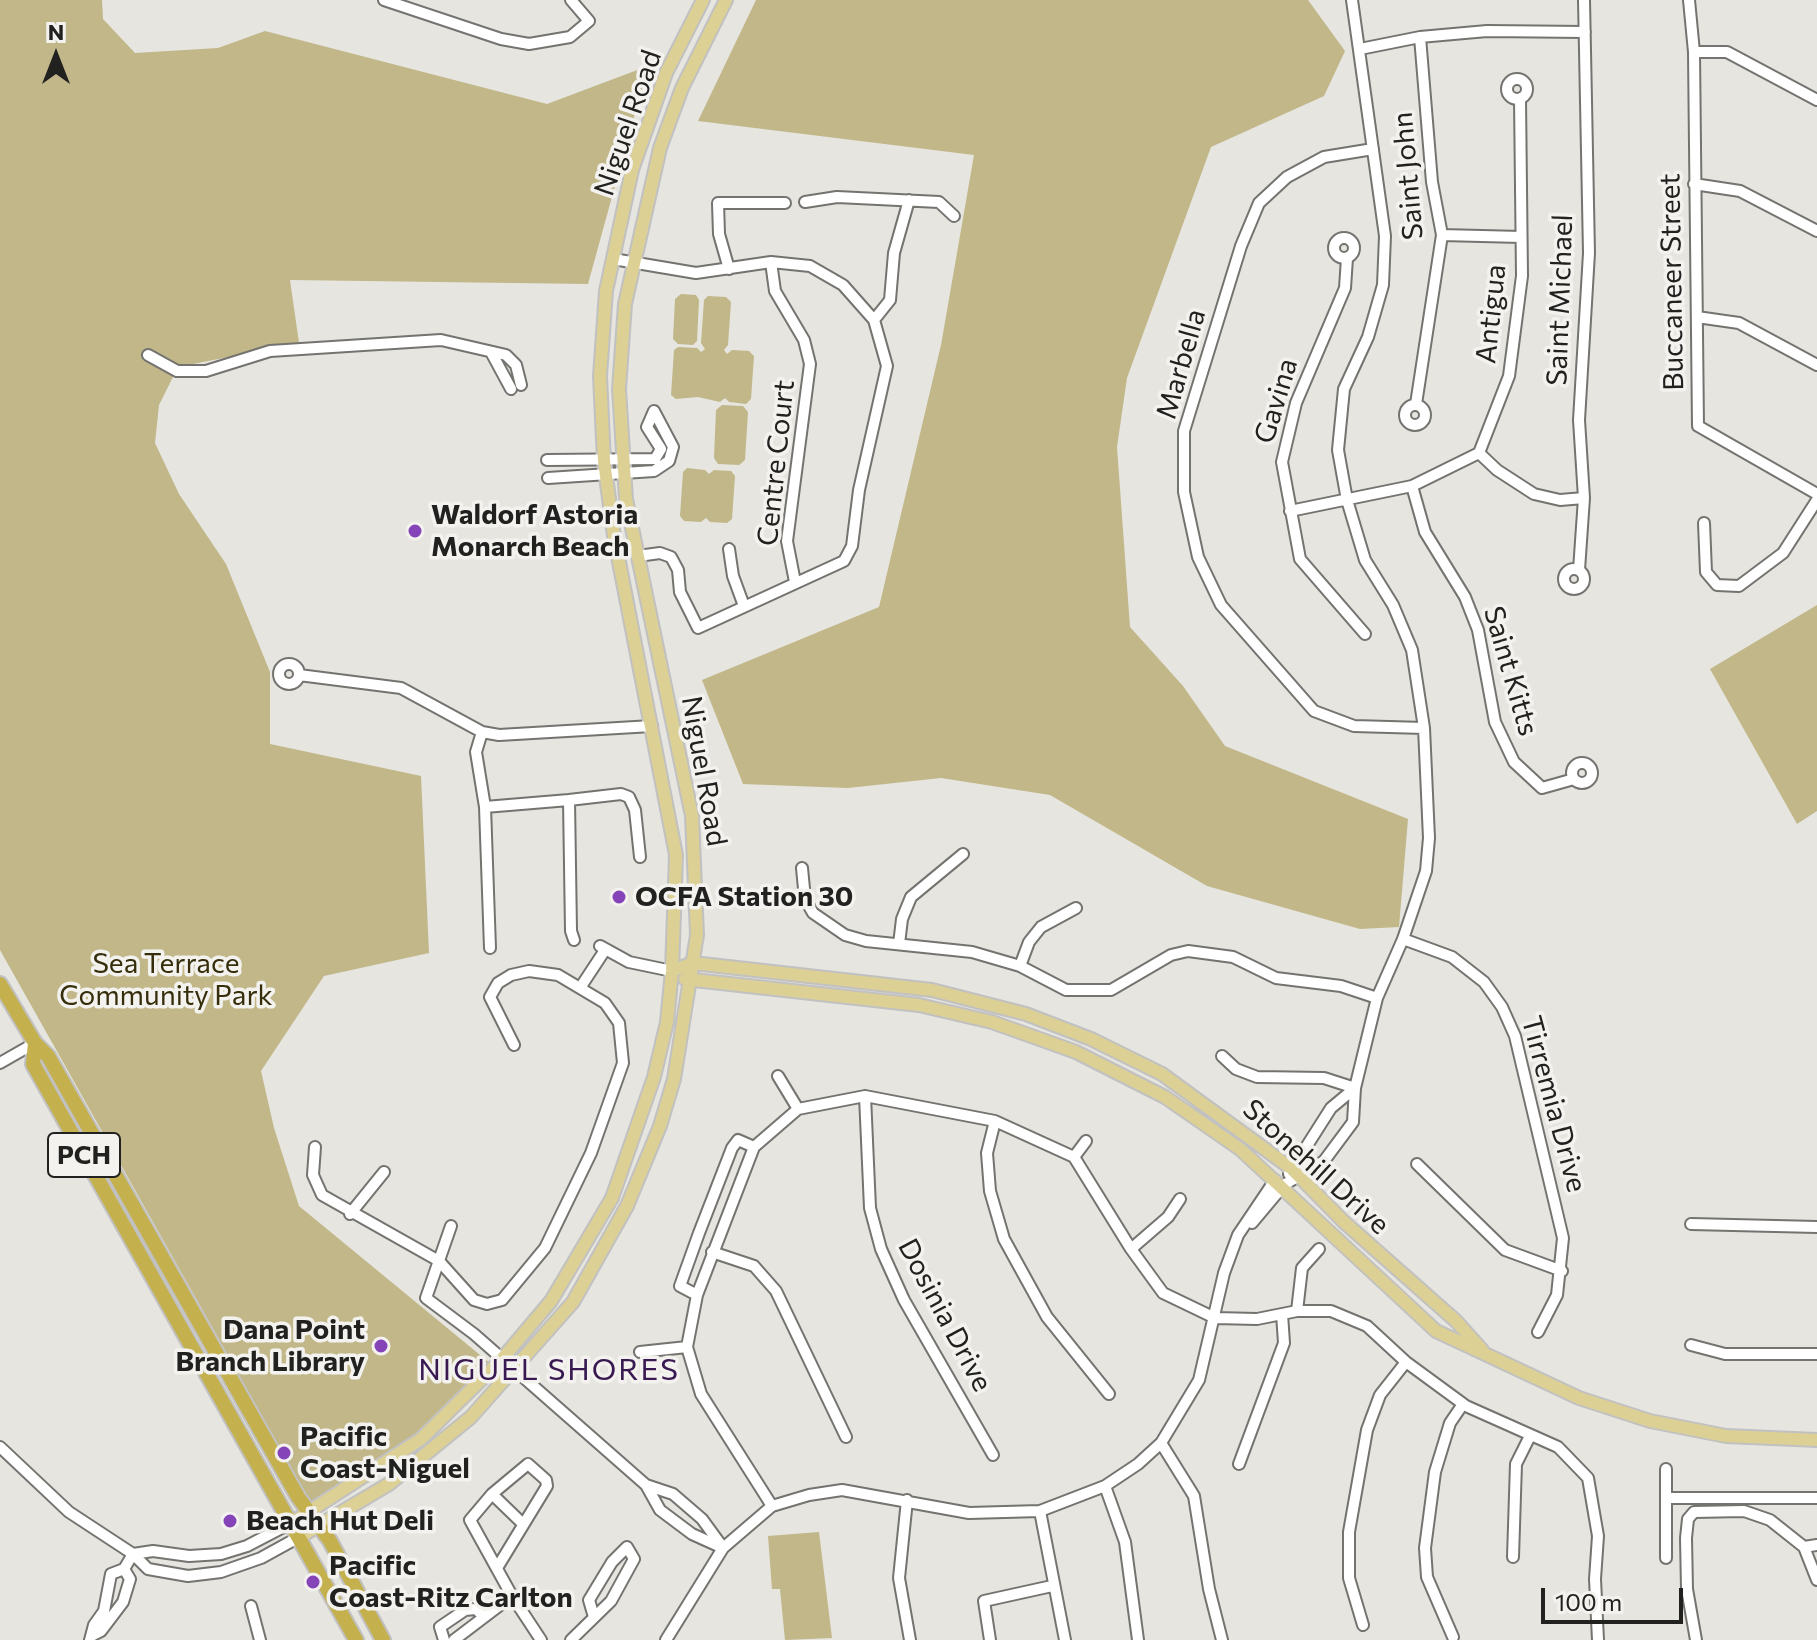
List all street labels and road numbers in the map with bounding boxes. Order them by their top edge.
street label: Niguel Road [587,46,669,200]
street label: Saint John [1386,111,1430,241]
street label: Buccaneer Street [1653,173,1691,391]
street label: Saint Michael [1540,214,1580,386]
street label: Antigua [1469,263,1513,365]
street label: Marbella [1149,305,1213,423]
street label: Gavina [1247,354,1305,448]
street label: Centre Court [751,378,801,548]
street label: Saint Kitts [1477,603,1545,739]
street label: Niguel Road [674,693,734,849]
street label: Tirremia Drive [1514,1012,1594,1196]
street label: Stonehill Drive [1236,1092,1396,1242]
road number: PCH [48,1133,120,1177]
street label: Dosinia Drive [891,1233,999,1397]

